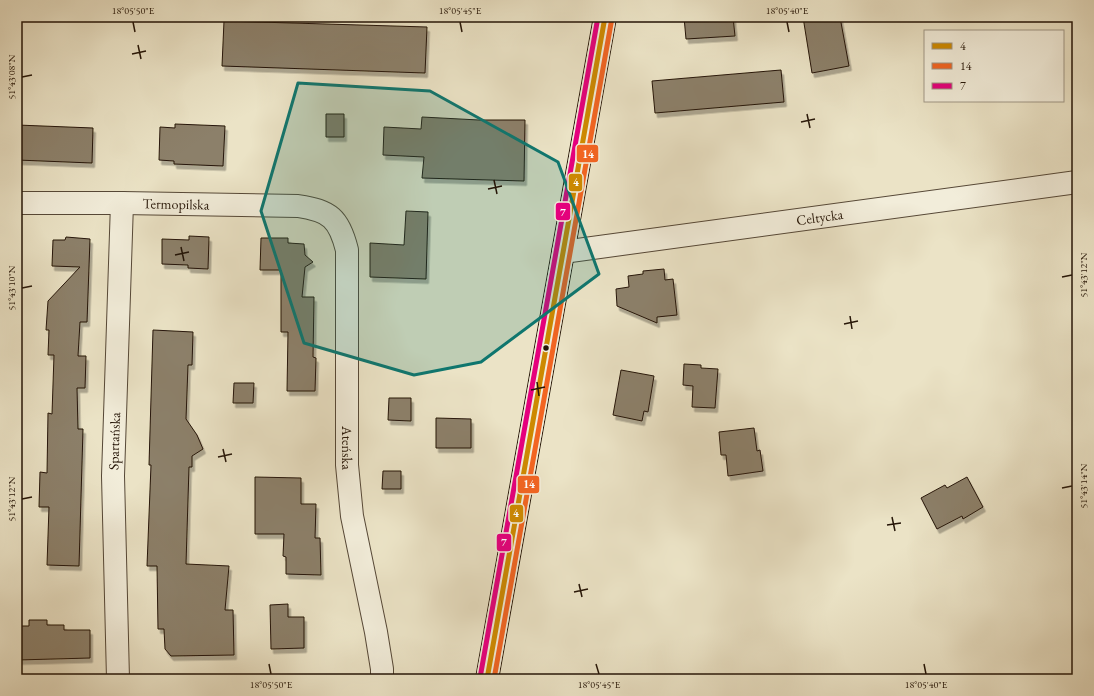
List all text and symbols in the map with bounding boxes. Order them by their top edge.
text: 18°05'50"E [112,4,155,17]
text: 18°05'45"E [439,4,482,17]
text: 18°05'40"E [766,4,809,17]
legend [924,30,1064,102]
text: 4 [960,38,966,54]
text: 51°43'08"N [5,54,18,99]
text: 14 [960,58,972,74]
text: 7 [960,78,966,94]
line badge: 14 [576,144,599,163]
text: 14 [582,147,594,161]
line badge: 4 [568,173,583,192]
text: 4 [573,175,579,189]
street label: Termopilska [142,194,210,213]
line badge: 7 [555,202,571,221]
text: 7 [560,205,566,219]
street label: Celtycka [795,205,844,229]
text: 51°43'12"N [1077,252,1090,297]
text: 51°43'10"N [5,265,18,310]
unlabelled marker [541,343,551,353]
street label: Spartańska [104,411,124,470]
street label: Ateńska [338,425,356,471]
text: 51°43'14"N [1077,463,1090,508]
line badge: 14 [517,475,540,494]
text: 51°43'12"N [5,476,18,521]
text: 14 [523,477,535,491]
line badge: 4 [509,504,524,523]
text: 4 [513,506,519,520]
line badge: 7 [496,533,512,552]
text: 7 [501,535,507,549]
text: 18°05'50"E [250,678,293,691]
text: 18°05'45"E [578,678,621,691]
text: 18°05'40"E [905,678,948,691]

